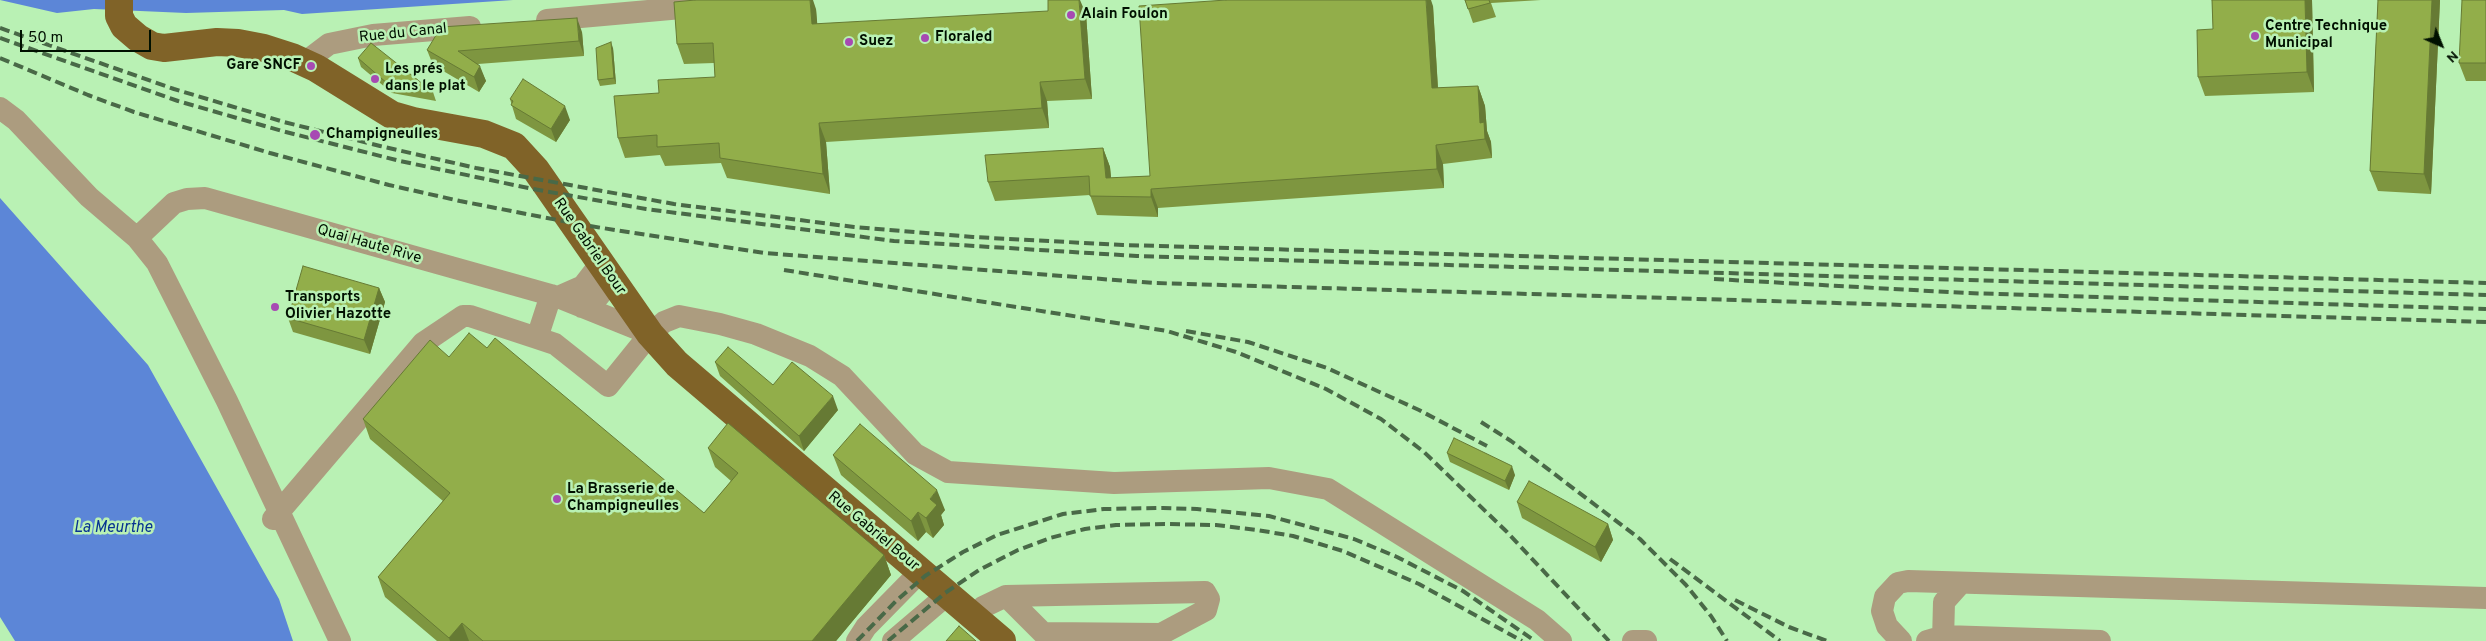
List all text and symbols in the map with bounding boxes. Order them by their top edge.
place label: Alain Foulon [1081,6,1168,24]
marker: Alain Foulon [1065,9,1077,21]
place label: Centre Technique Municipal [2265,18,2387,53]
scale bar [22,20,154,52]
street label: Rue du Canal [358,20,448,48]
north arrow [2416,20,2466,70]
text: 50 m [28,29,63,48]
place label: Floraled [935,29,992,47]
marker: Centre Technique Municipal [2249,30,2261,42]
marker: Floraled [919,32,931,44]
place label: Suez [859,33,893,51]
marker: Suez [843,36,855,48]
text: N [2442,47,2461,66]
place label: Gare SNCF [226,57,301,75]
marker: Gare SNCF [305,60,317,72]
place label: Les prés dans le plat [385,61,466,96]
marker: Les prés dans le plat [369,73,381,85]
place label: Champigneulles [326,126,438,144]
marker: Champigneulles [308,128,322,142]
street label: Rue Gabriel Bour [549,195,629,299]
street label: Quai Haute Rive [315,222,423,268]
place label: Transports Olivier Hazotte [285,289,391,324]
marker: Transports Olivier Hazotte [269,301,281,313]
place label: La Brasserie de Champigneulles [567,481,679,516]
street label: Rue Gabriel Bour [824,488,922,576]
marker: La Brasserie de Champigneulles [551,493,563,505]
water label: La Meurthe [74,519,152,539]

